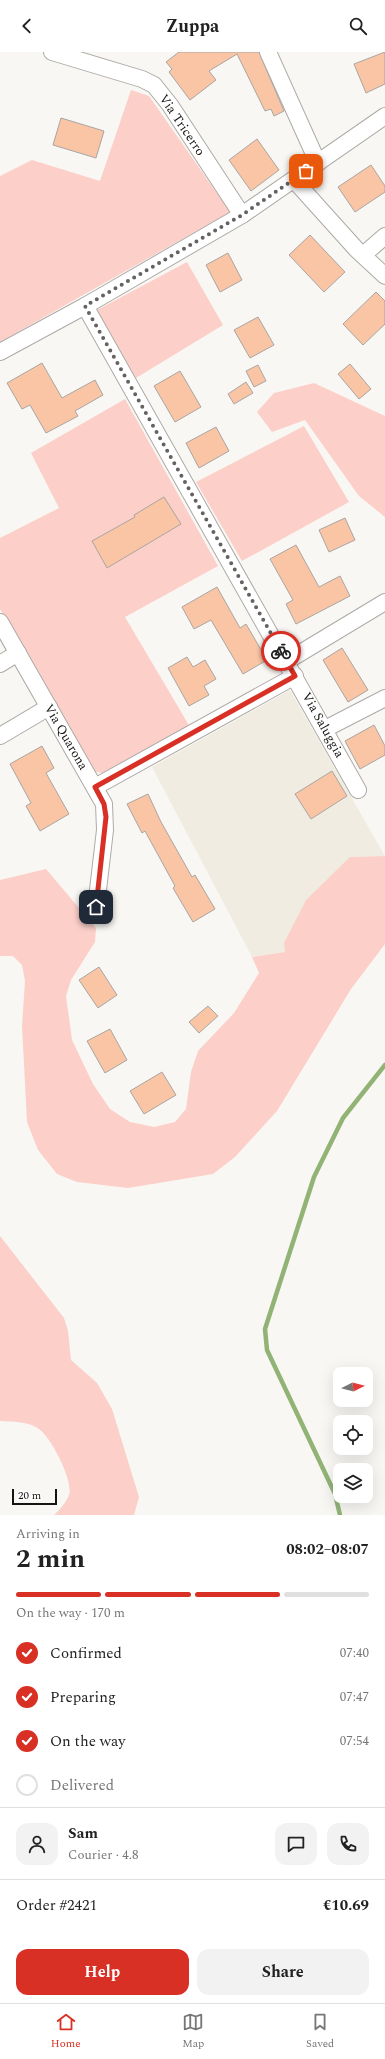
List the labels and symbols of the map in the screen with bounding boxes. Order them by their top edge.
street label: Via Tricerro [154,90,210,160]
pin [289,154,323,188]
courier [261,631,301,671]
street label: Via Saluggia [297,689,350,762]
street label: Via Quarona [39,700,93,774]
pin [79,890,113,924]
north arrow [333,1367,373,1407]
scale bar [12,1487,57,1506]

